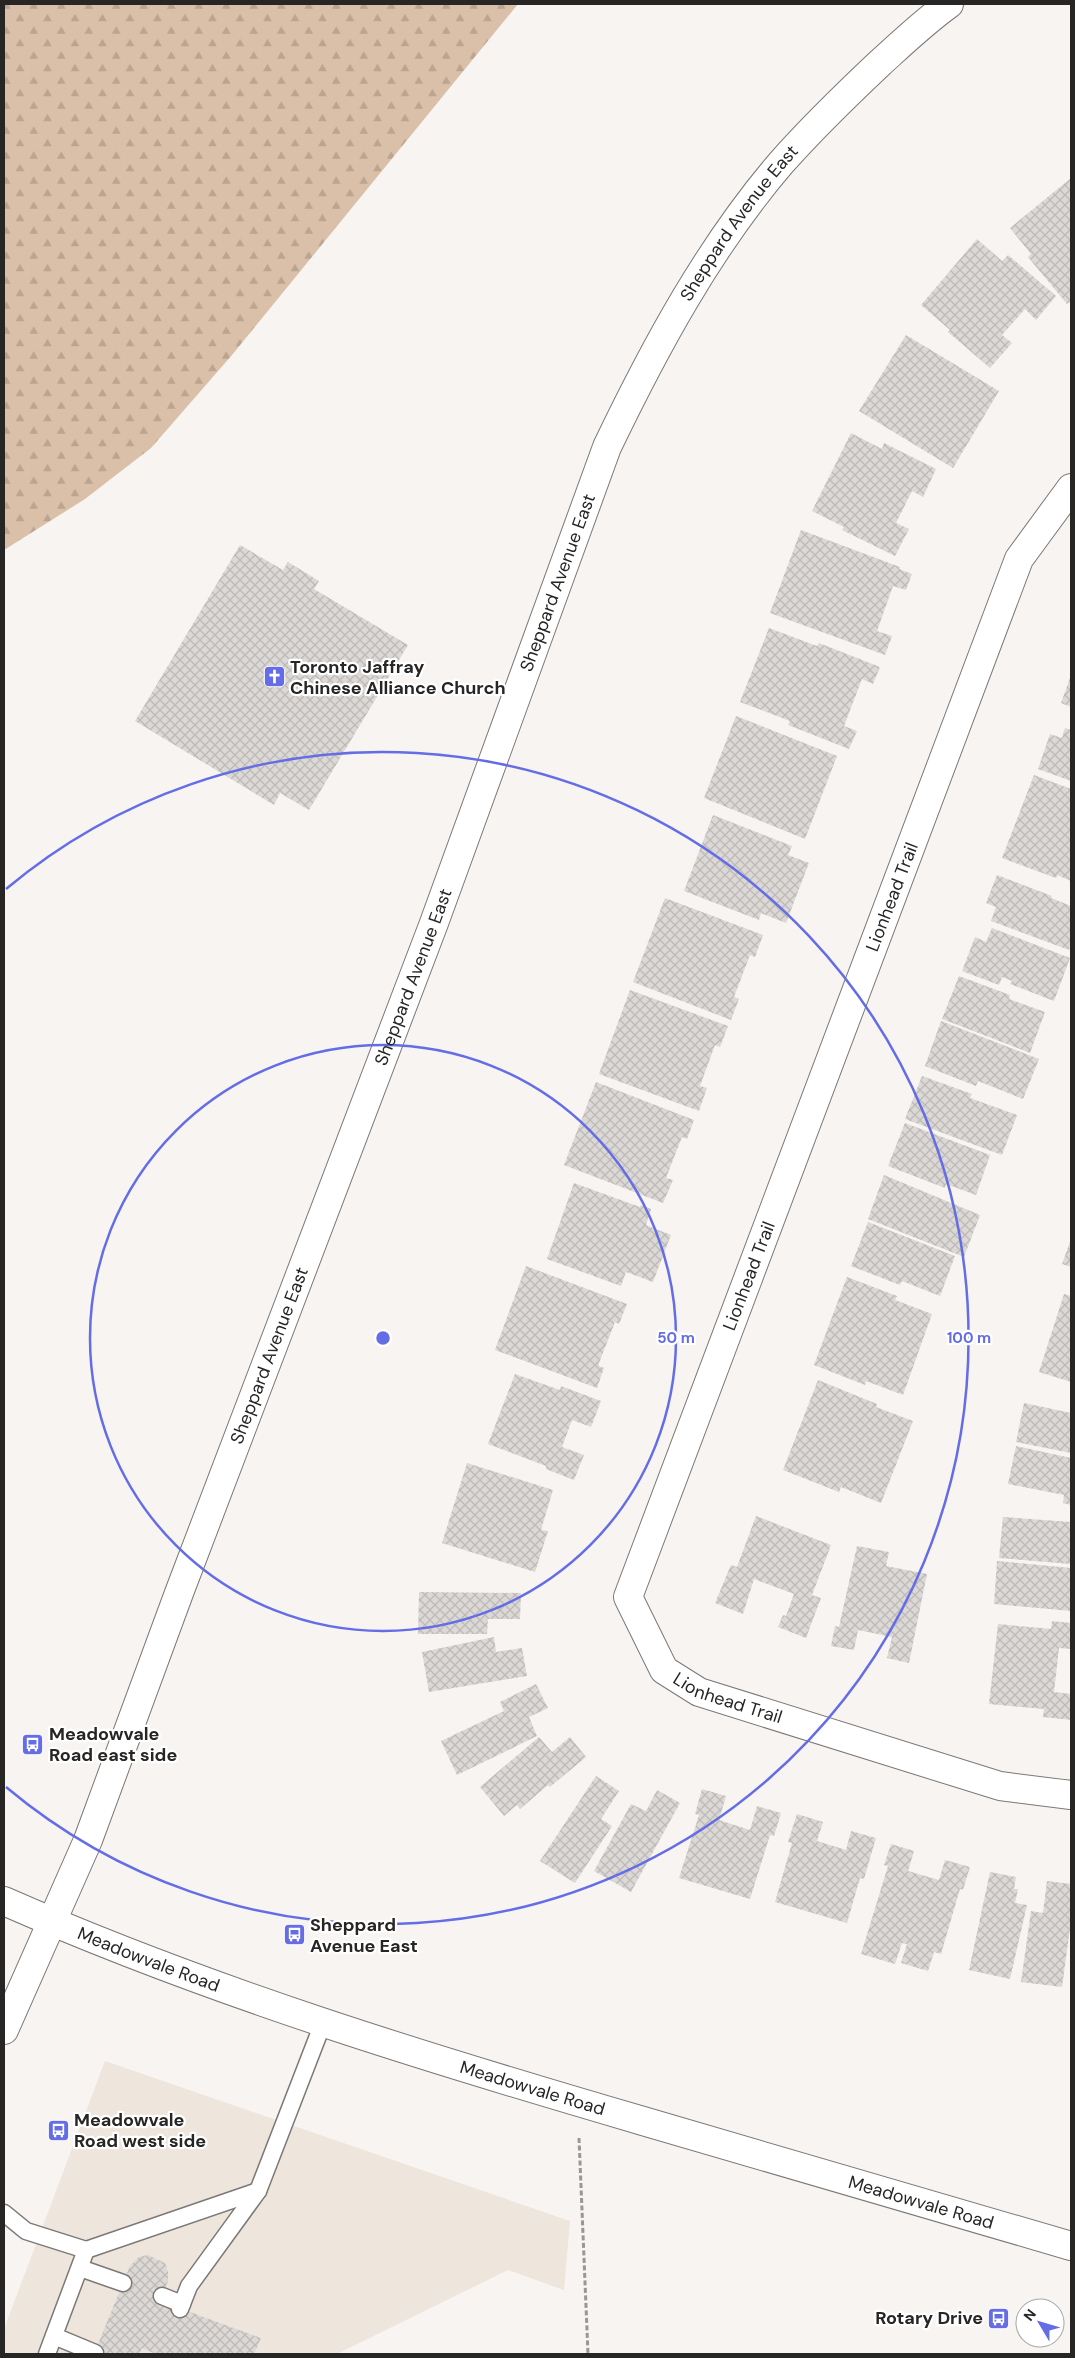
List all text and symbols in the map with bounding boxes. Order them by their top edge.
street label: Sheppard Avenue East [674,140,804,306]
street label: Sheppard Avenue East [514,490,601,675]
place label: Toronto Jaffray Chinese Alliance Church [290,655,506,700]
church icon: Toronto Jaffray Chinese Alliance Church [262,665,286,689]
street label: Lionhead Trail [860,839,924,955]
street label: Sheppard Avenue East [369,885,458,1069]
street label: Lionhead Trail [717,1218,781,1334]
street label: Sheppard Avenue East [225,1264,314,1447]
text: 50 m [657,1328,695,1348]
text: 100 m [947,1328,991,1348]
centre of rings [374,1329,392,1347]
street label: Lionhead Trail [668,1667,785,1729]
place label: Meadowvale Road east side [49,1722,177,1767]
bus stop icon: Meadowvale Road east side [21,1732,45,1756]
place label: Sheppard Avenue East [310,1913,418,1958]
street label: Meadowvale Road [74,1921,223,1998]
bus stop icon: Sheppard Avenue East [282,1923,306,1947]
street label: Meadowvale Road [457,2055,608,2121]
place label: Meadowvale Road west side [74,2108,206,2153]
bus stop icon: Meadowvale Road west side [46,2118,70,2142]
street label: Meadowvale Road [845,2170,997,2235]
north arrow [1015,2298,1065,2348]
text: N [1020,2305,1040,2325]
place label: Rotary Drive [875,2306,983,2330]
bus stop icon: Rotary Drive [987,2306,1011,2330]

